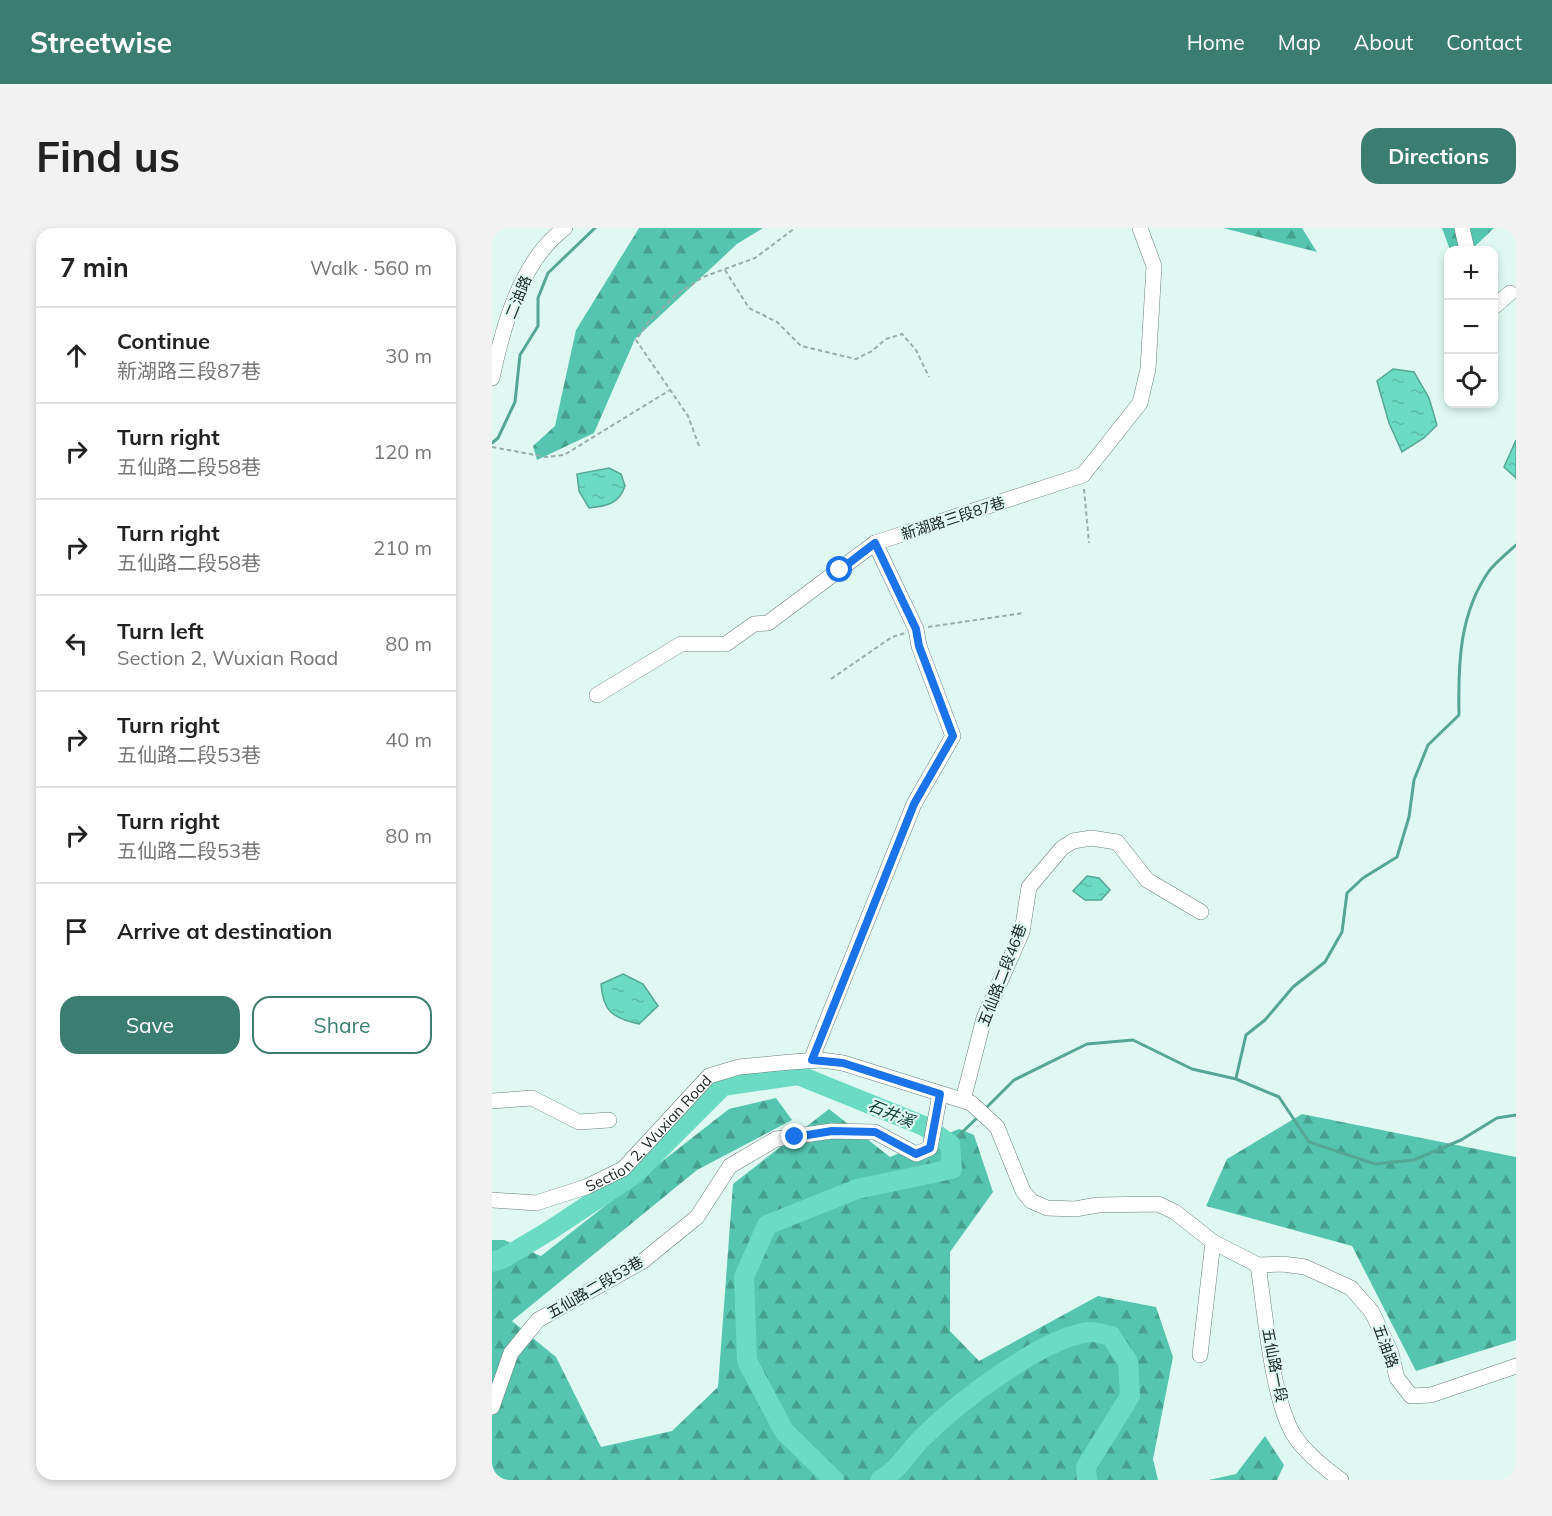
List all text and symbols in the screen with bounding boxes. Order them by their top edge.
text: Streetwise [30,25,172,60]
text: Home [1187,29,1245,55]
text: Map [1278,29,1321,55]
text: About [1354,29,1413,55]
text: Contact [1446,29,1522,55]
button: Directions [1361,128,1516,184]
text: Find us [36,130,180,183]
map controls [1444,246,1498,408]
button: + [1444,246,1498,300]
text: 7 min [60,251,129,284]
text: Walk · 560 m [310,255,432,280]
street label: 二油路 [501,273,535,321]
button: − [1444,300,1498,354]
text: Continue [117,327,210,355]
icon: ahead [60,339,93,372]
text: 30 m [385,343,432,368]
button: locate [1444,354,1498,408]
text: 新湖路三段87巷 [117,358,261,383]
text: Turn right [117,423,220,451]
icon: right [60,435,93,468]
text: 120 m [373,439,432,464]
text: 五仙路二段58巷 [117,454,261,479]
street label: 新湖路三段87巷 [899,492,1007,544]
text: Turn right [117,519,220,547]
icon: right [60,531,93,564]
text: 210 m [373,535,432,560]
text: 五仙路二段58巷 [117,550,261,575]
route start [826,556,852,582]
text: Turn left [117,617,204,645]
icon: left [60,627,93,660]
text: 80 m [385,631,432,656]
text: Section 2, Wuxian Road [117,645,338,670]
text: Turn right [117,711,220,739]
icon: right [60,723,93,756]
text: 40 m [385,727,432,752]
text: 五仙路二段53巷 [117,742,261,767]
text: Turn right [117,807,220,835]
icon: right [60,819,93,852]
text: 80 m [385,823,432,848]
text: 五仙路二段53巷 [117,838,261,863]
icon: arrive [60,915,93,948]
text: Arrive at destination [117,917,332,945]
street label: 五仙路二段46巷 [974,921,1030,1029]
button: Save [60,996,240,1054]
button: Share [252,996,432,1054]
street label: Section 2, Wuxian Road [582,1071,715,1195]
water label: 石井溪 [865,1095,919,1132]
route end [781,1123,807,1149]
street label: 五仙路二段53巷 [543,1252,647,1322]
street label: 五油路 [1369,1322,1403,1370]
street label: 五仙路一段 [1259,1326,1291,1404]

